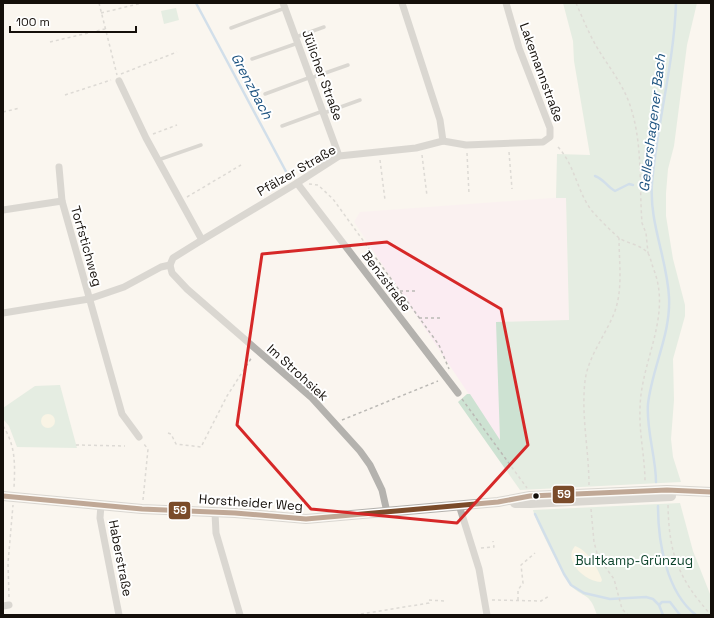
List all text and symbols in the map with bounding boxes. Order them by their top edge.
scale bar [10,8,136,34]
text: 100 m [16,14,50,30]
street label: Lakemannstraße [516,20,567,124]
street label: Jülicher Straße [298,27,347,123]
water label: Grenzbach [227,50,277,122]
water label: Gellershagener Bach [635,53,669,193]
street label: Pfälzer Straße [254,141,339,200]
street label: Torfstichweg [67,204,106,288]
street label: Benzstraße [358,248,415,315]
street label: Im Strohsiek [263,340,332,404]
line badge: 59 [552,485,575,504]
text: 59 [557,487,571,501]
street label: Horstheider Weg [198,490,304,515]
unlabelled marker [531,491,541,501]
line badge: 59 [168,501,191,520]
text: 59 [173,503,187,517]
street label: Haberstraße [105,518,136,598]
park label: Bultkamp-Grünzug [575,552,693,569]

